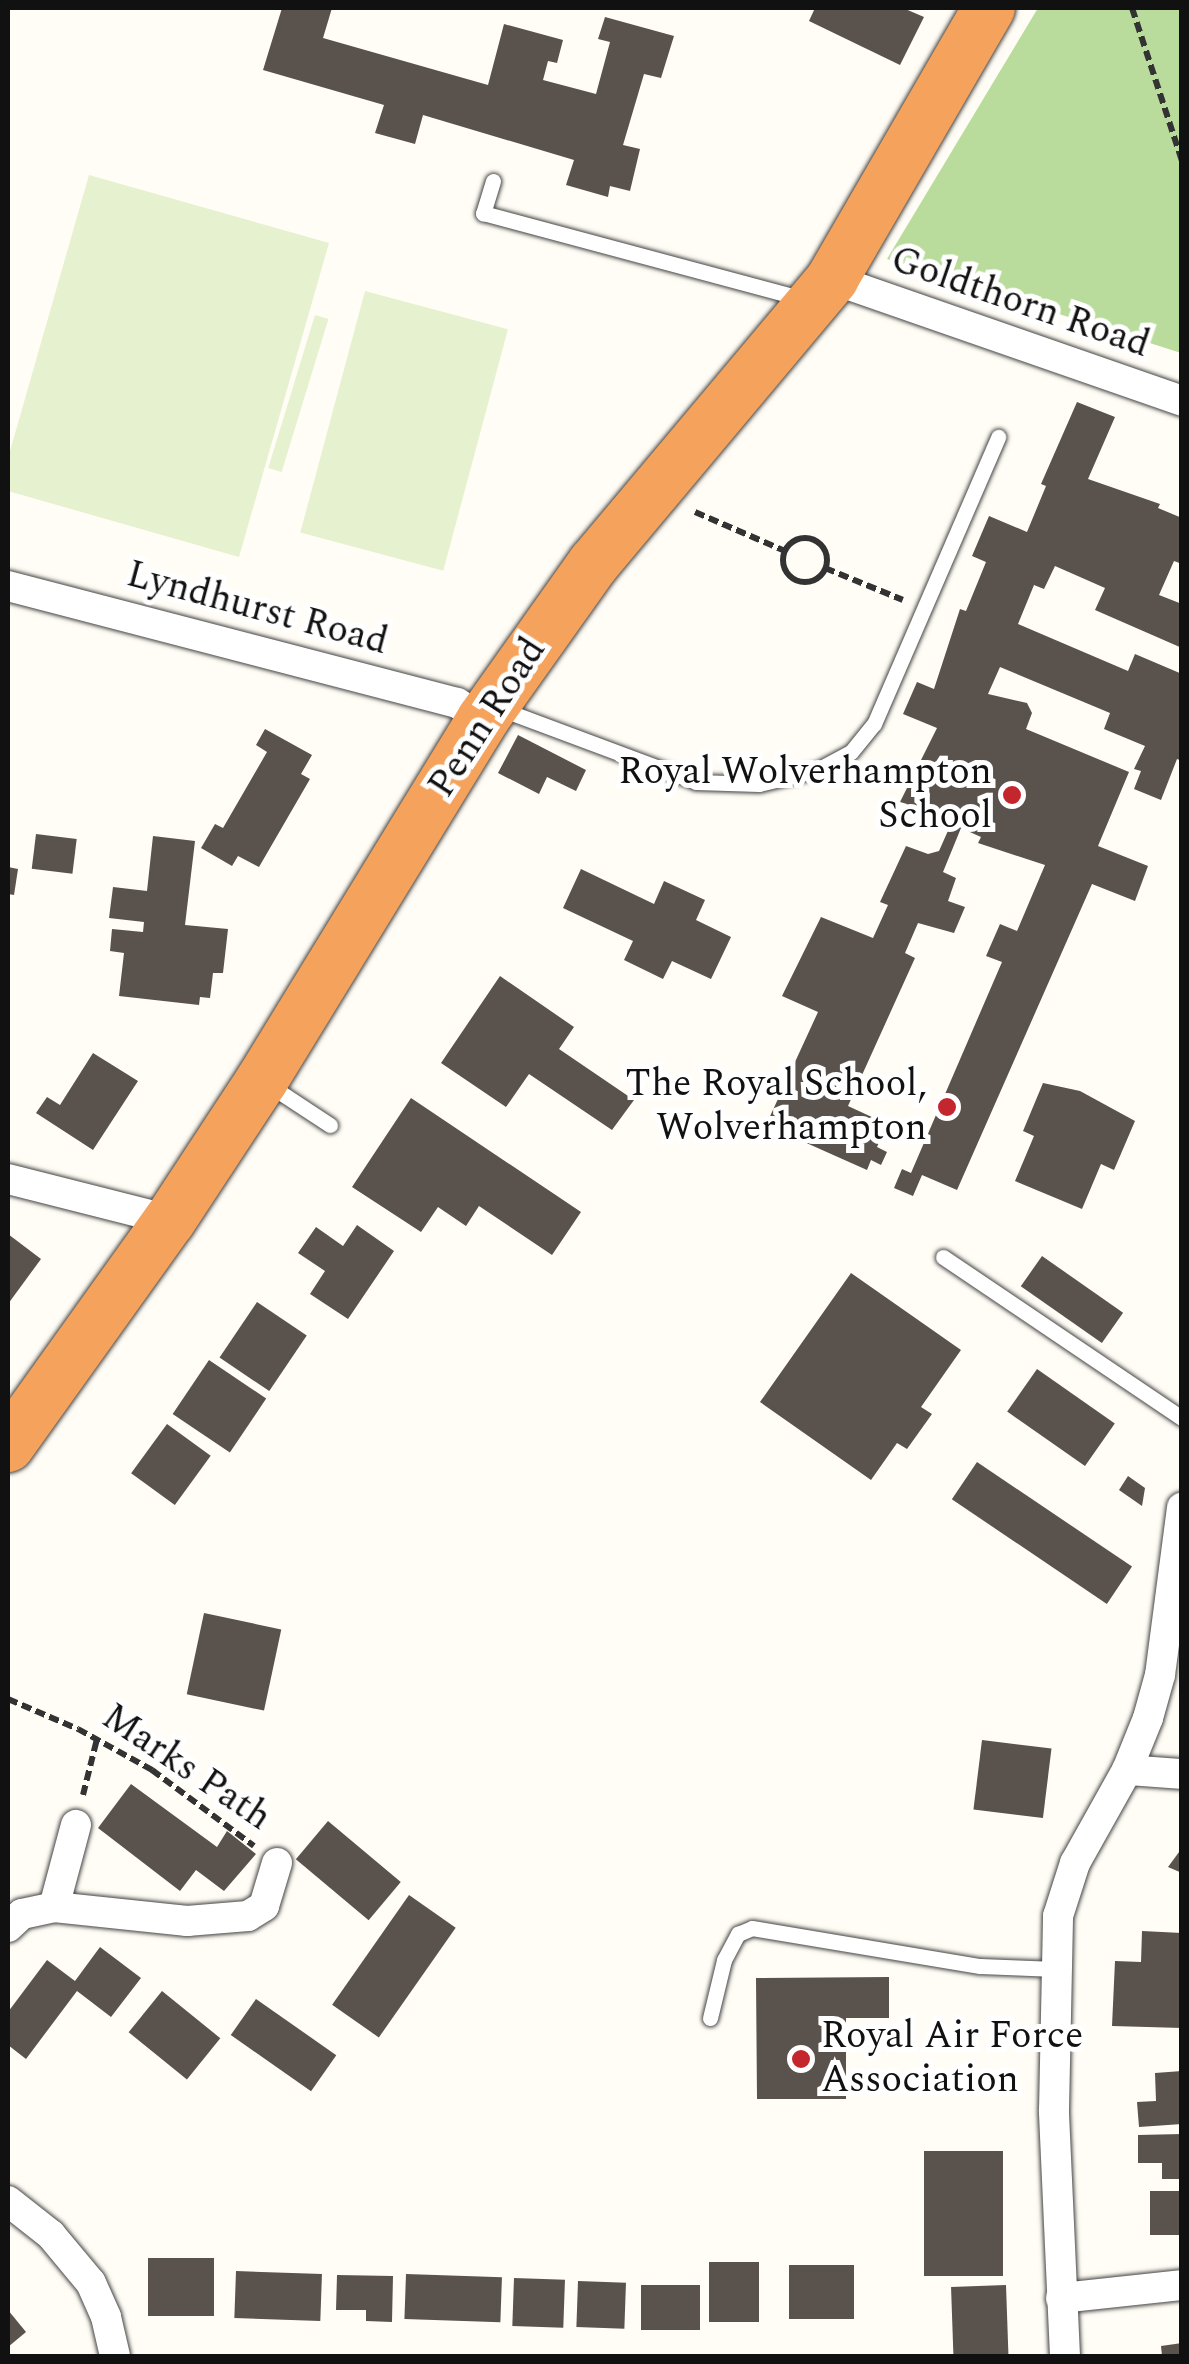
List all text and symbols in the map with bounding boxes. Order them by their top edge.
street label: Goldthorn Road [885,237,1155,369]
street label: Lyndhurst Road [121,552,393,666]
street label: Penn Road [420,630,556,806]
place label: Royal Wolverhampton School [618,750,992,839]
marker: Royal Wolverhampton School [1001,784,1023,806]
place label: The Royal School, Wolverhampton [625,1062,927,1152]
marker: The Royal School, Wolverhampton [936,1096,958,1118]
street label: Marks Path [93,1695,279,1841]
place label: Royal Air Force Association [821,2014,1083,2104]
marker: Royal Air Force Association [790,2048,812,2070]

